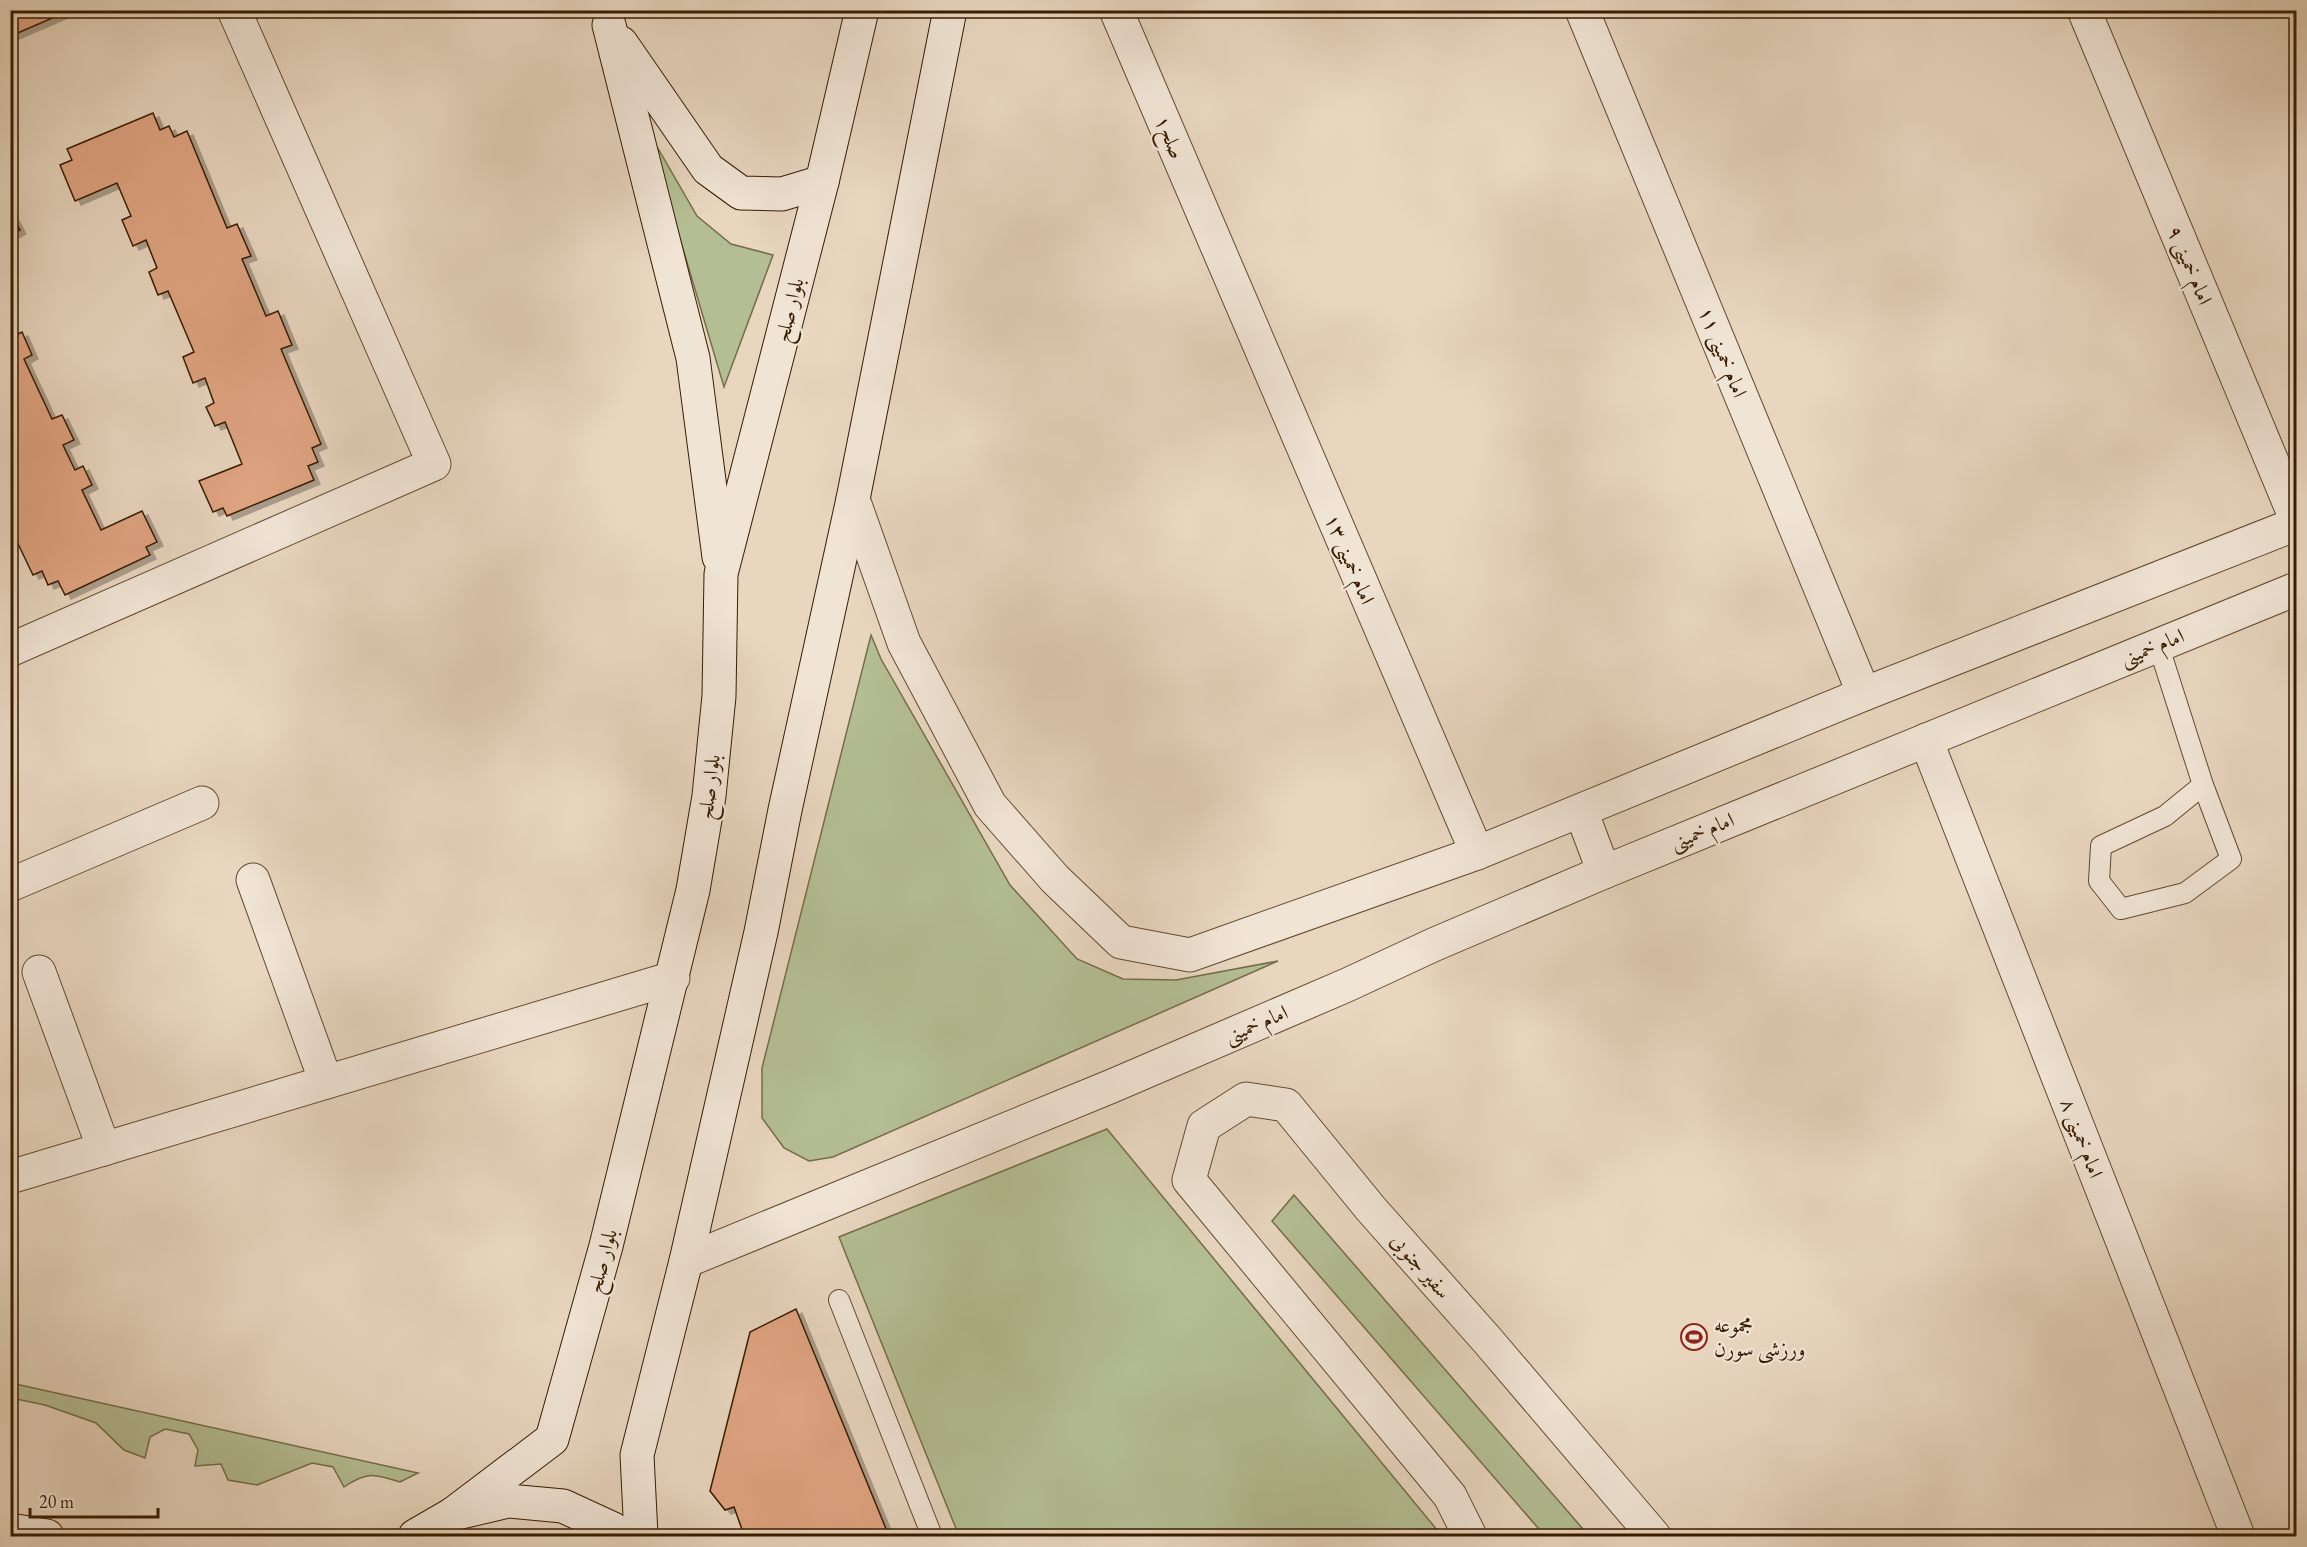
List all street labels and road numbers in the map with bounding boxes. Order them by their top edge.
street label: ۱صلح [1144,111,1192,165]
street label: امام خمینی ۹ [2157,221,2219,310]
street label: بلوار صلح [768,275,815,346]
street label: امام خمینی ۱۱ [1688,302,1754,403]
street label: امام خمینی ۱۳ [1315,509,1382,610]
street label: امام خمینی [2116,621,2190,676]
street label: بلوار صلح [691,753,732,822]
street label: امام خمینی [1666,805,1740,860]
street label: امام خمینی [1220,998,1294,1054]
street label: امام خمینی ۸ [2050,1094,2110,1183]
street label: بلوار صلح [580,1226,629,1297]
street label: سفیر جنوبی [1384,1227,1457,1306]

